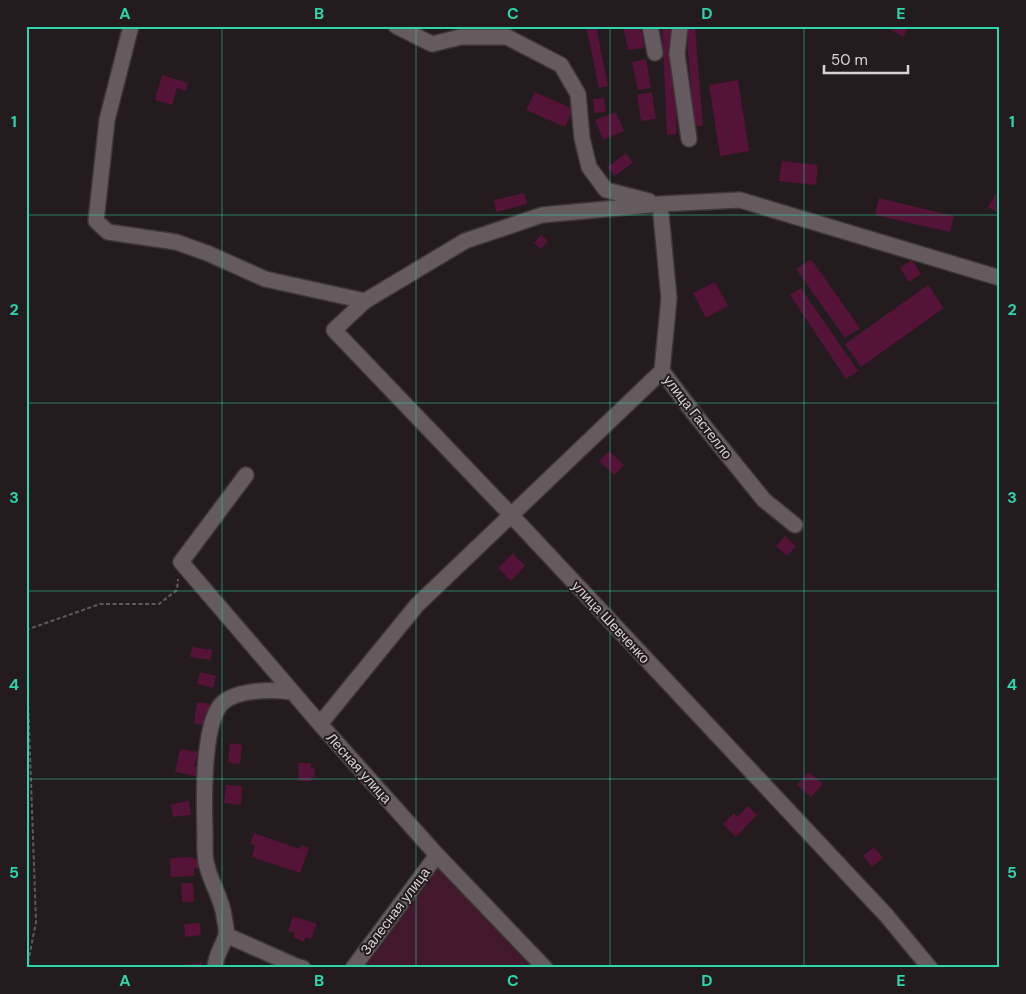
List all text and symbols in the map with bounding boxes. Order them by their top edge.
text: A [119,3,131,24]
text: B [314,3,324,24]
text: C [507,3,519,24]
text: D [701,3,713,24]
text: E [896,3,906,24]
scale bar [824,42,907,74]
text: 50 m [831,50,868,70]
text: 1 [11,111,17,132]
text: 1 [1009,111,1015,132]
text: 2 [9,299,19,320]
text: 2 [1007,299,1017,320]
street label: улица Гастелло [660,371,737,463]
text: 3 [9,487,19,508]
text: 3 [1007,487,1017,508]
street label: улица Шевченко [568,577,654,667]
text: 4 [9,674,19,695]
text: 4 [1007,674,1017,695]
street label: Лесная улица [322,729,396,807]
text: 5 [9,862,19,883]
text: 5 [1007,862,1017,883]
street label: Залесная улица [356,864,434,958]
text: A [119,970,131,991]
text: B [314,970,324,991]
text: C [507,970,519,991]
text: D [701,970,713,991]
text: E [896,970,906,991]

